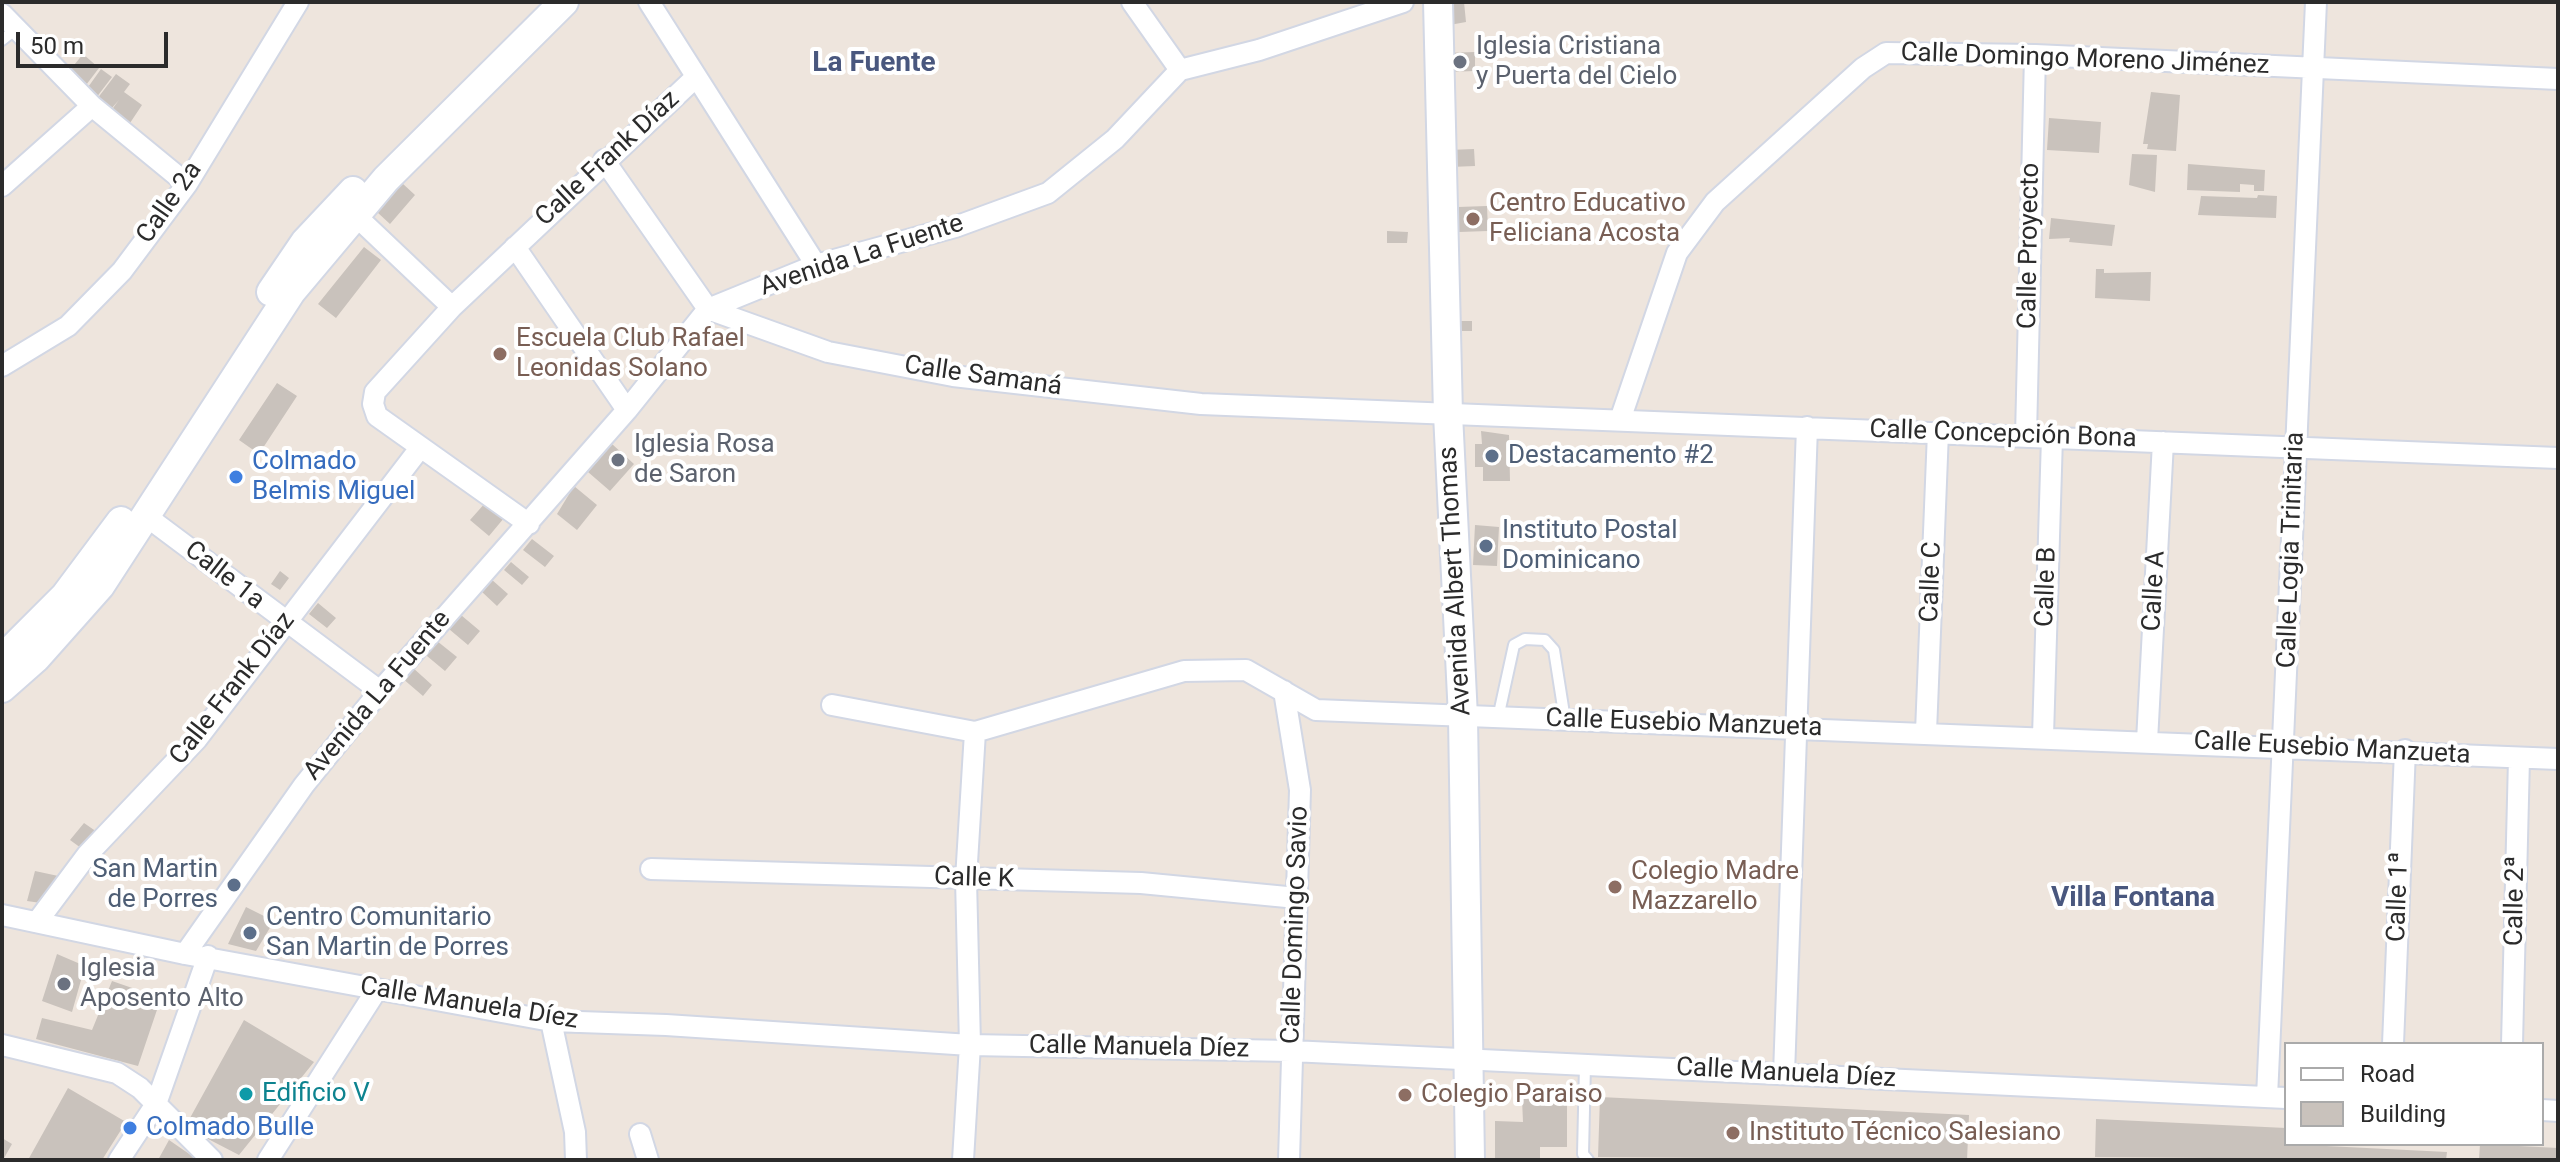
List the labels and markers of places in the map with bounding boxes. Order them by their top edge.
place label: Iglesia Cristiana y Puerta del Cielo [1476,31,1677,92]
marker: Iglesia Cristiana y Puerta del Cielo [1451,53,1469,71]
place label: Centro Educativo Feliciana Acosta [1489,188,1686,250]
marker: Centro Educativo Feliciana Acosta [1464,210,1482,228]
place label: Escuela Club Rafael Leonidas Solano [516,323,745,384]
marker: Escuela Club Rafael Leonidas Solano [491,345,509,363]
place label: Iglesia Rosa de Saron [634,429,775,490]
place label: Destacamento #2 [1508,440,1714,472]
place label: Colmado Belmis Miguel [252,446,415,508]
marker: Destacamento #2 [1483,447,1501,465]
marker: Iglesia Rosa de Saron [609,451,627,469]
marker: Colmado Belmis Miguel [227,468,245,486]
place label: Instituto Postal Dominicano [1502,515,1678,576]
marker: Instituto Postal Dominicano [1477,537,1495,555]
place label: San Martin de Porres [92,854,218,916]
place label: Colegio Madre Mazzarello [1631,856,1799,918]
marker: San Martin de Porres [225,876,243,894]
marker: Colegio Madre Mazzarello [1606,878,1624,896]
place label: Centro Comunitario San Martin de Porres [266,902,509,964]
marker: Centro Comunitario San Martin de Porres [241,924,259,942]
place label: Iglesia Aposento Alto [80,953,244,1014]
marker: Iglesia Aposento Alto [55,975,73,993]
place label: Edificio V [262,1078,370,1110]
place label: Colegio Paraiso [1421,1079,1602,1111]
marker: Edificio V [237,1085,255,1103]
marker: Colegio Paraiso [1396,1086,1414,1104]
place label: Colmado Bulle [146,1112,314,1144]
place label: Instituto Técnico Salesiano [1749,1117,2061,1149]
marker: Colmado Bulle [121,1119,139,1137]
marker: Instituto Técnico Salesiano [1724,1124,1742,1142]

